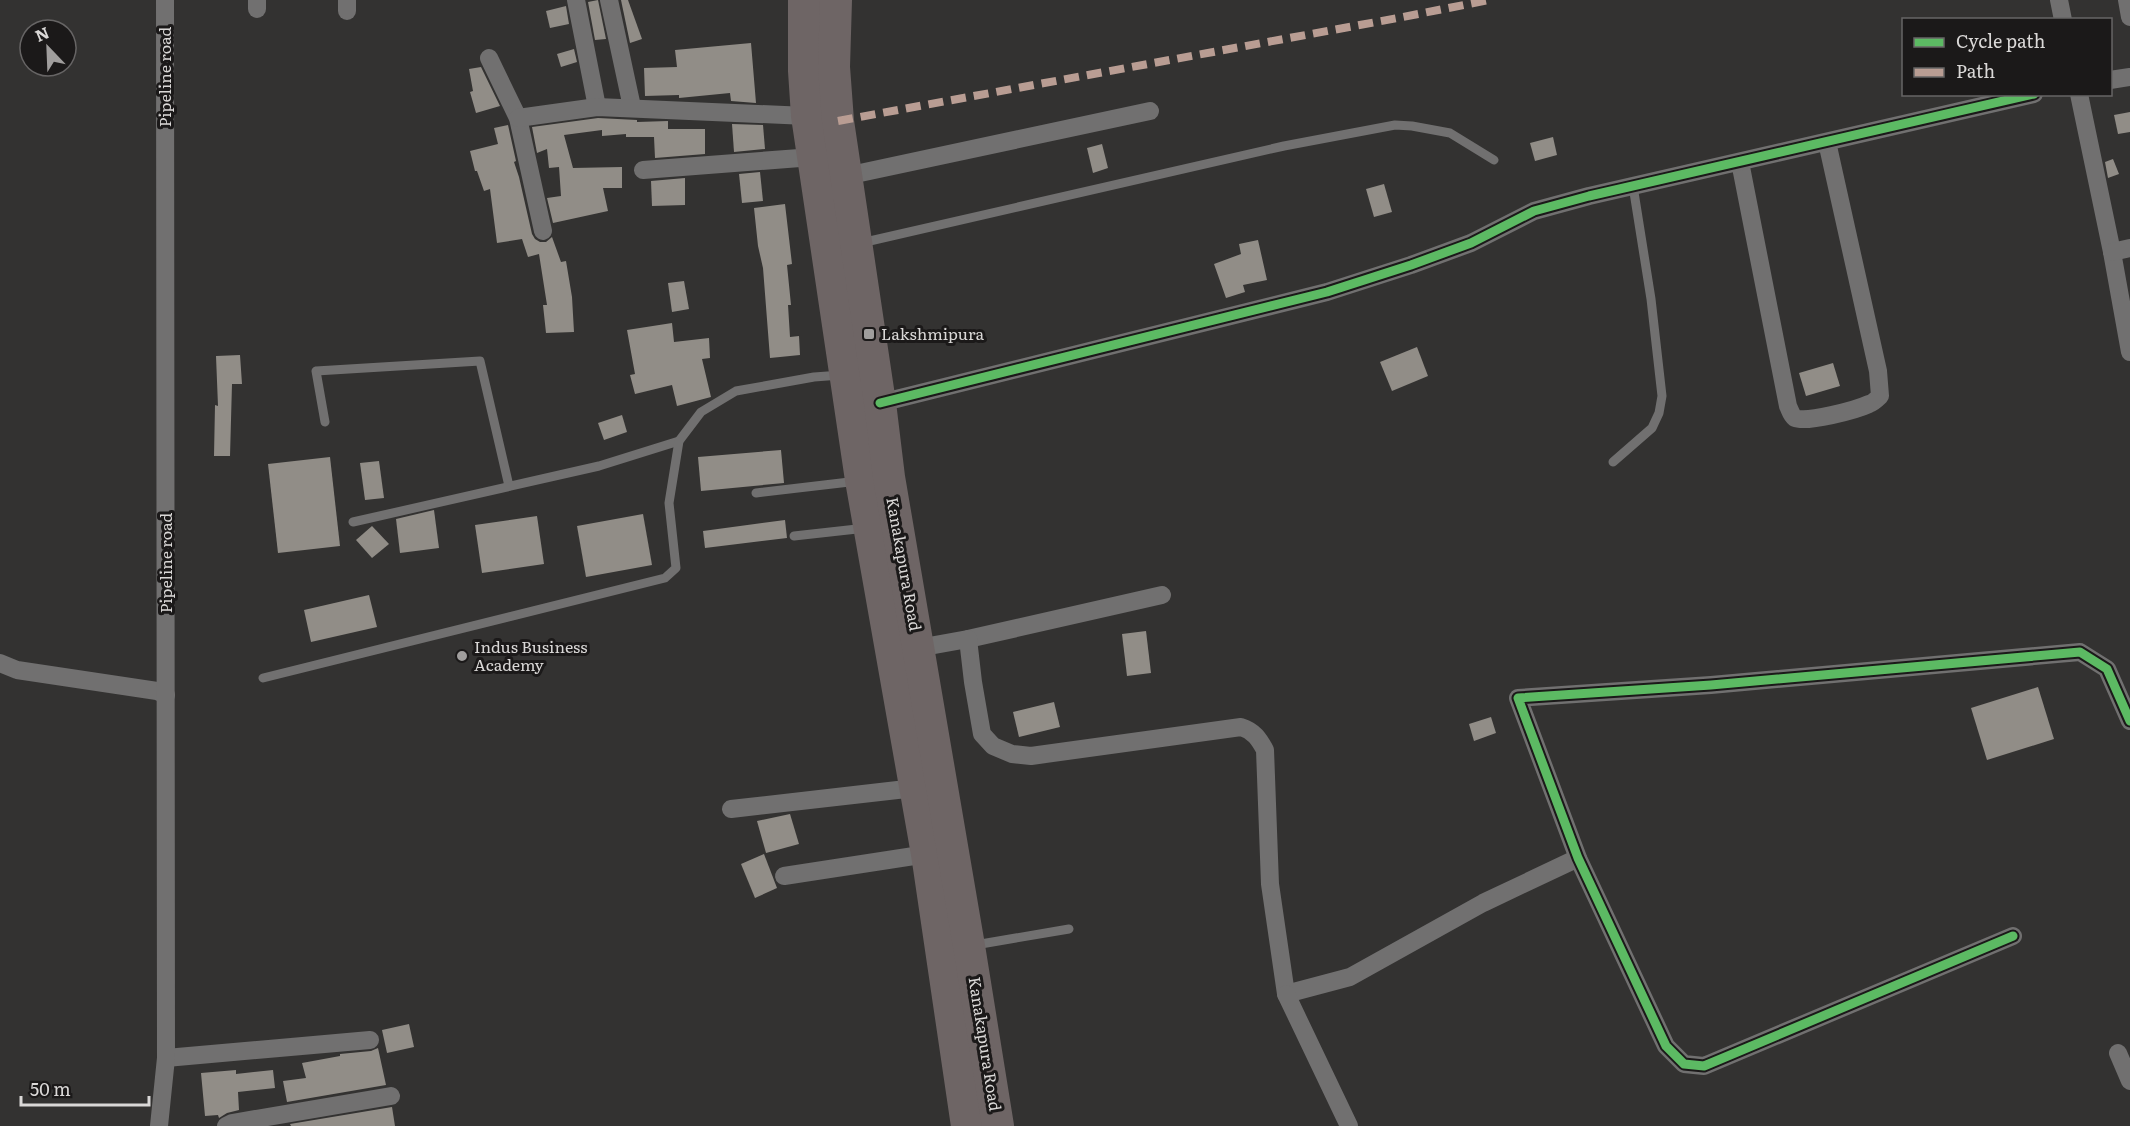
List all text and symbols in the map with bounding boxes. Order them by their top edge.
north arrow [18,18,78,78]
legend [1902,18,2112,96]
text: N [31,20,53,47]
street label: Pipeline road [152,26,176,127]
text: Cycle path [1956,27,2045,54]
text: Path [1956,57,1995,84]
place label: Lakshmipura [881,321,985,345]
marker: Lakshmipura [862,327,876,341]
street label: Kanakapura Road [881,495,929,633]
street label: Pipeline road [153,512,177,613]
place label: Indus Business Academy [474,634,587,676]
marker: Indus Business Academy [455,649,469,663]
street label: Kanakapura Road [964,975,1008,1113]
scale bar [21,1069,148,1107]
text: 50 m [30,1075,71,1102]

